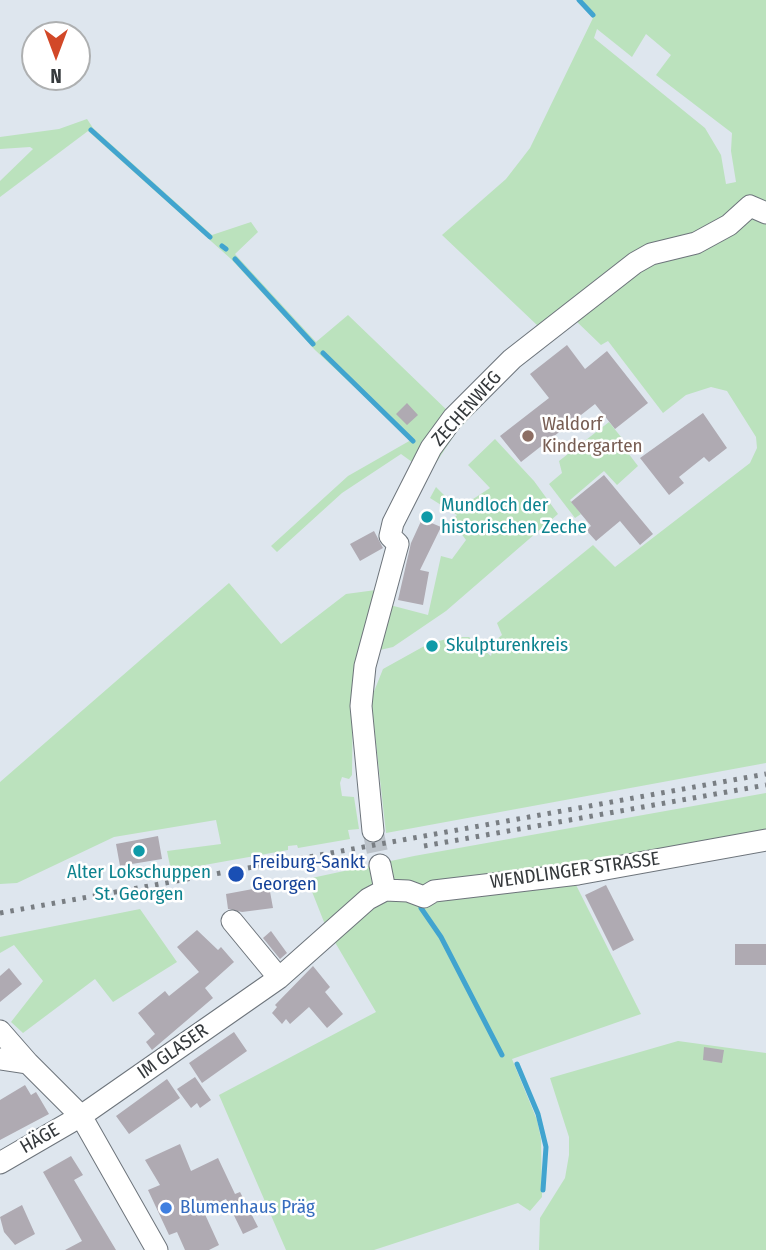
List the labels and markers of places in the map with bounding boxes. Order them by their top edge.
place label: Waldorf Kindergarten [542,414,643,458]
marker: Waldorf Kindergarten [520,428,536,444]
place label: Mundloch der historischen Zeche [441,495,587,539]
marker: Mundloch der historischen Zeche [419,509,435,525]
place label: Skulpturenkreis [446,635,568,657]
marker: Skulpturenkreis [424,638,440,654]
marker: Alter Lokschuppen St. Georgen [131,843,147,859]
place label: Freiburg-Sankt Georgen [252,852,365,896]
place label: Alter Lokschuppen St. Georgen [67,862,211,906]
marker: Freiburg-Sankt Georgen [226,864,246,884]
place label: Blumenhaus Präg [180,1197,315,1219]
marker: Blumenhaus Präg [158,1200,174,1216]

